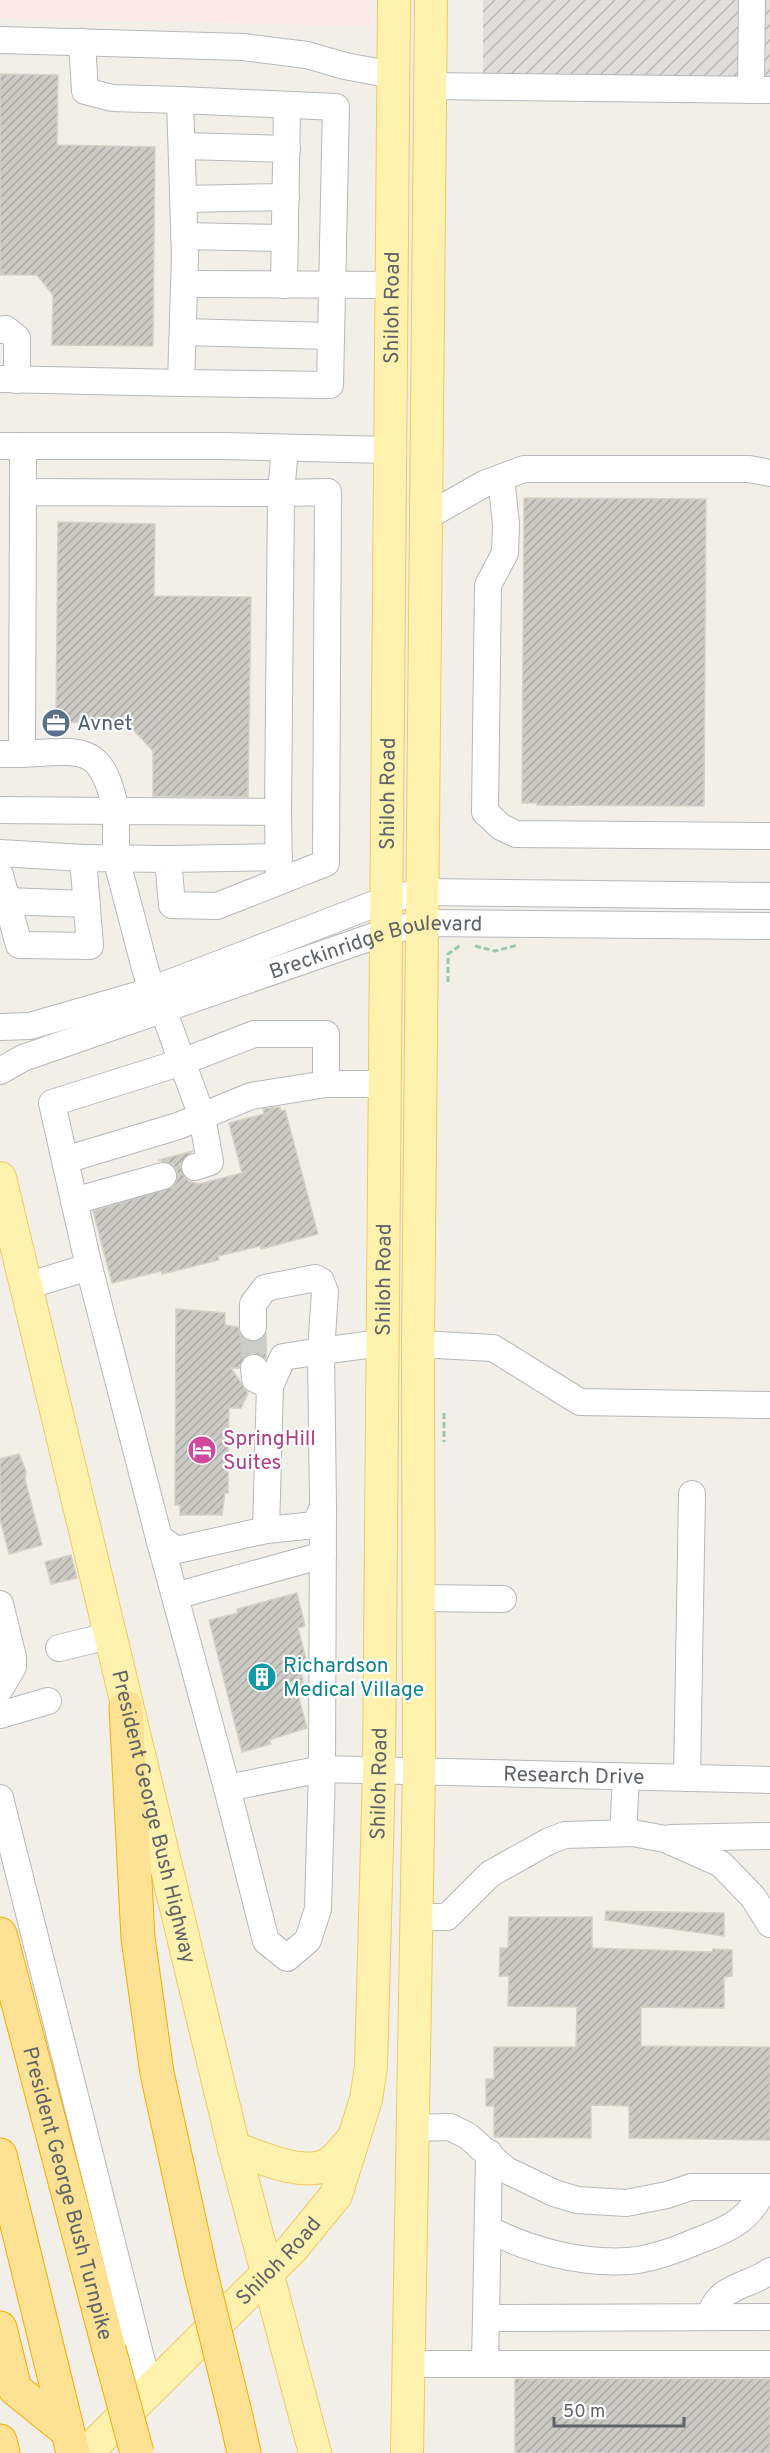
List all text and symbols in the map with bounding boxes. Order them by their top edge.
street label: Shiloh Road [379,251,407,364]
office icon: Avnet [40,707,72,739]
place label: Avnet [77,711,132,738]
street label: Shiloh Road [375,737,403,850]
street label: Breckinridge Boulevard [266,911,483,986]
street label: Shiloh Road [371,1223,399,1336]
place label: SpringHill Suites [223,1426,316,1477]
hotel icon: SpringHill Suites [186,1434,218,1466]
place label: Richardson Medical Village [283,1653,424,1704]
building icon: Richardson Medical Village [246,1661,278,1693]
street label: President George Bush Highway [104,1668,201,1966]
street label: Shiloh Road [365,1727,394,1840]
street label: Research Drive [503,1761,645,1792]
street label: President George Bush Turnpike [15,2044,118,2343]
street label: Shiloh Road [231,2212,328,2312]
scale bar [554,2390,684,2428]
text: 50 m [563,2401,605,2424]

